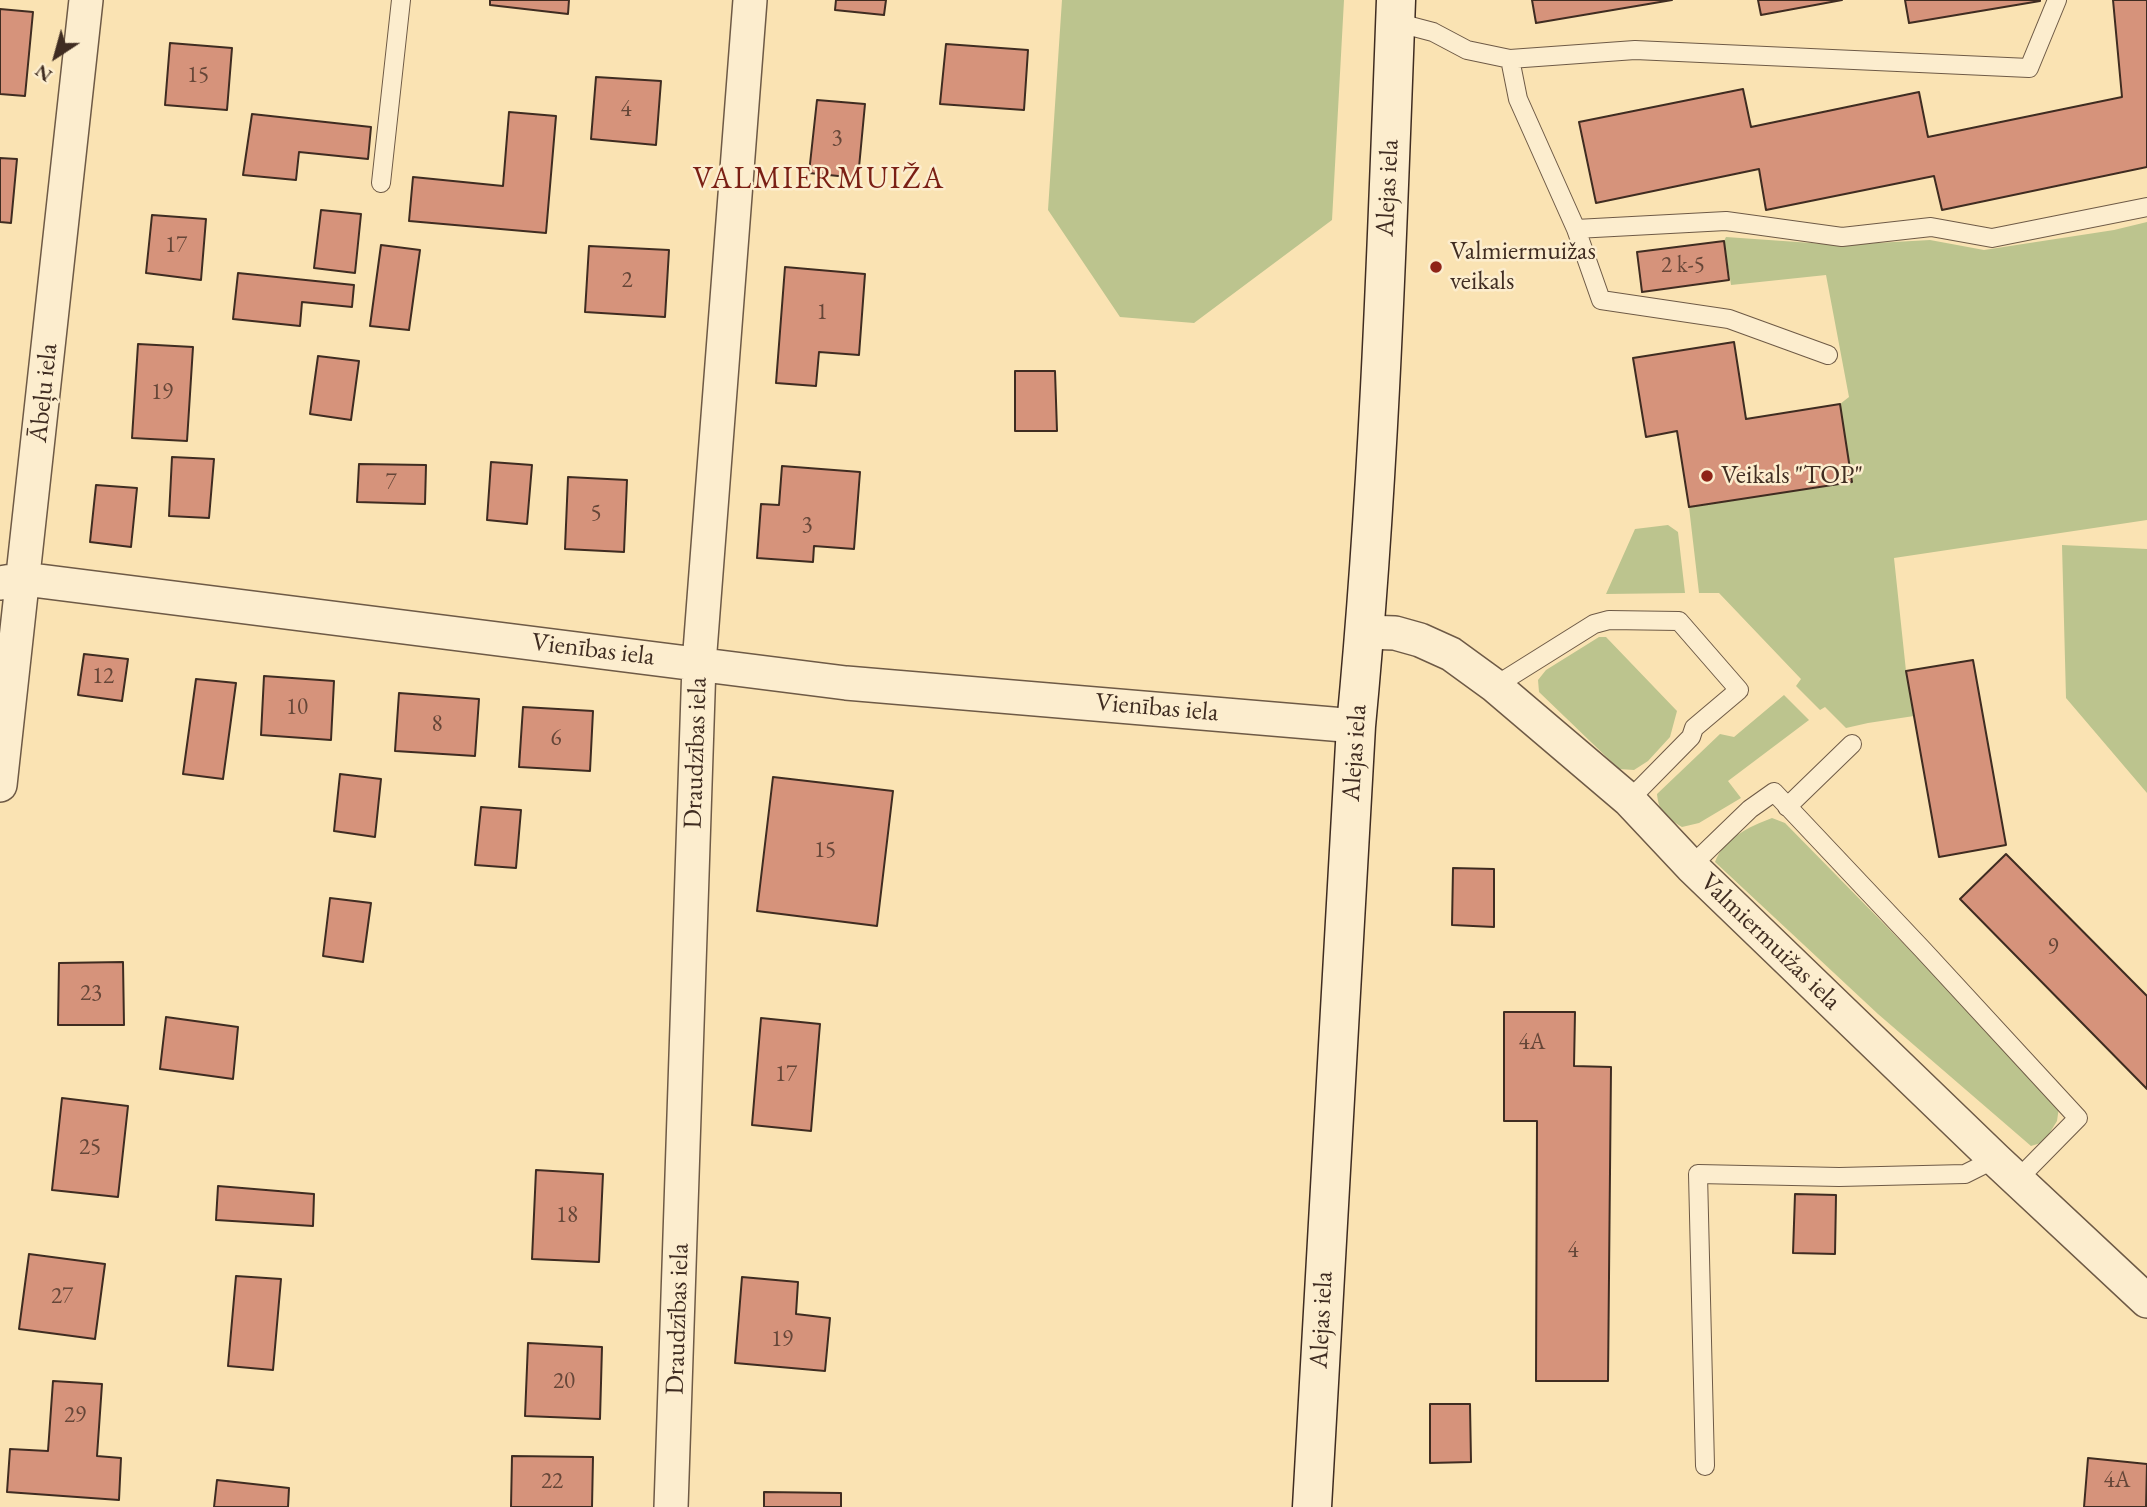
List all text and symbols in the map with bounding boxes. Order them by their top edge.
north arrow [21,21,91,91]
text: N [30,59,57,88]
house number: 15 [187,62,209,90]
house number: 4 [620,96,632,124]
house number: 3 [831,125,843,153]
street label: Alejas iela [1370,139,1406,237]
district label: VALMIERMUIŽA [694,162,944,198]
house number: 17 [165,232,187,260]
place label: Valmiermuižas veikals [1450,236,1596,298]
house number: 2 k-5 [1661,252,1705,280]
marker: Valmiermuižas veikals [1428,259,1444,275]
house number: 2 [621,267,633,295]
house number: 1 [816,299,828,327]
street label: Ābeļu iela [23,342,65,444]
house number: 19 [151,379,173,407]
place label: Veikals "TOP" [1721,460,1863,492]
marker: Veikals "TOP" [1699,468,1715,484]
house number: 7 [385,469,397,497]
house number: 5 [590,500,602,528]
house number: 3 [801,512,813,540]
street label: Vienības iela [530,627,656,673]
house number: 12 [92,663,114,691]
street label: Draudzības iela [678,677,714,829]
street label: Vienības iela [1094,687,1220,729]
house number: 10 [286,694,308,722]
street label: Alejas iela [1336,703,1374,803]
house number: 8 [431,711,443,739]
house number: 6 [550,725,562,753]
house number: 15 [814,837,836,865]
street label: Valmiermuižas iela [1693,867,1847,1017]
house number: 9 [2047,934,2059,962]
house number: 23 [80,980,102,1008]
house number: 4A [1519,1029,1545,1057]
house number: 17 [775,1061,797,1089]
house number: 25 [79,1134,101,1162]
house number: 18 [556,1202,578,1230]
house number: 4 [1567,1237,1579,1265]
street label: Draudzības iela [660,1243,696,1395]
street label: Alejas iela [1304,1271,1340,1369]
house number: 27 [51,1283,73,1311]
house number: 19 [771,1326,793,1354]
house number: 20 [553,1368,575,1396]
house number: 29 [64,1402,86,1430]
house number: 4A [2104,1467,2130,1495]
house number: 22 [541,1468,563,1496]

